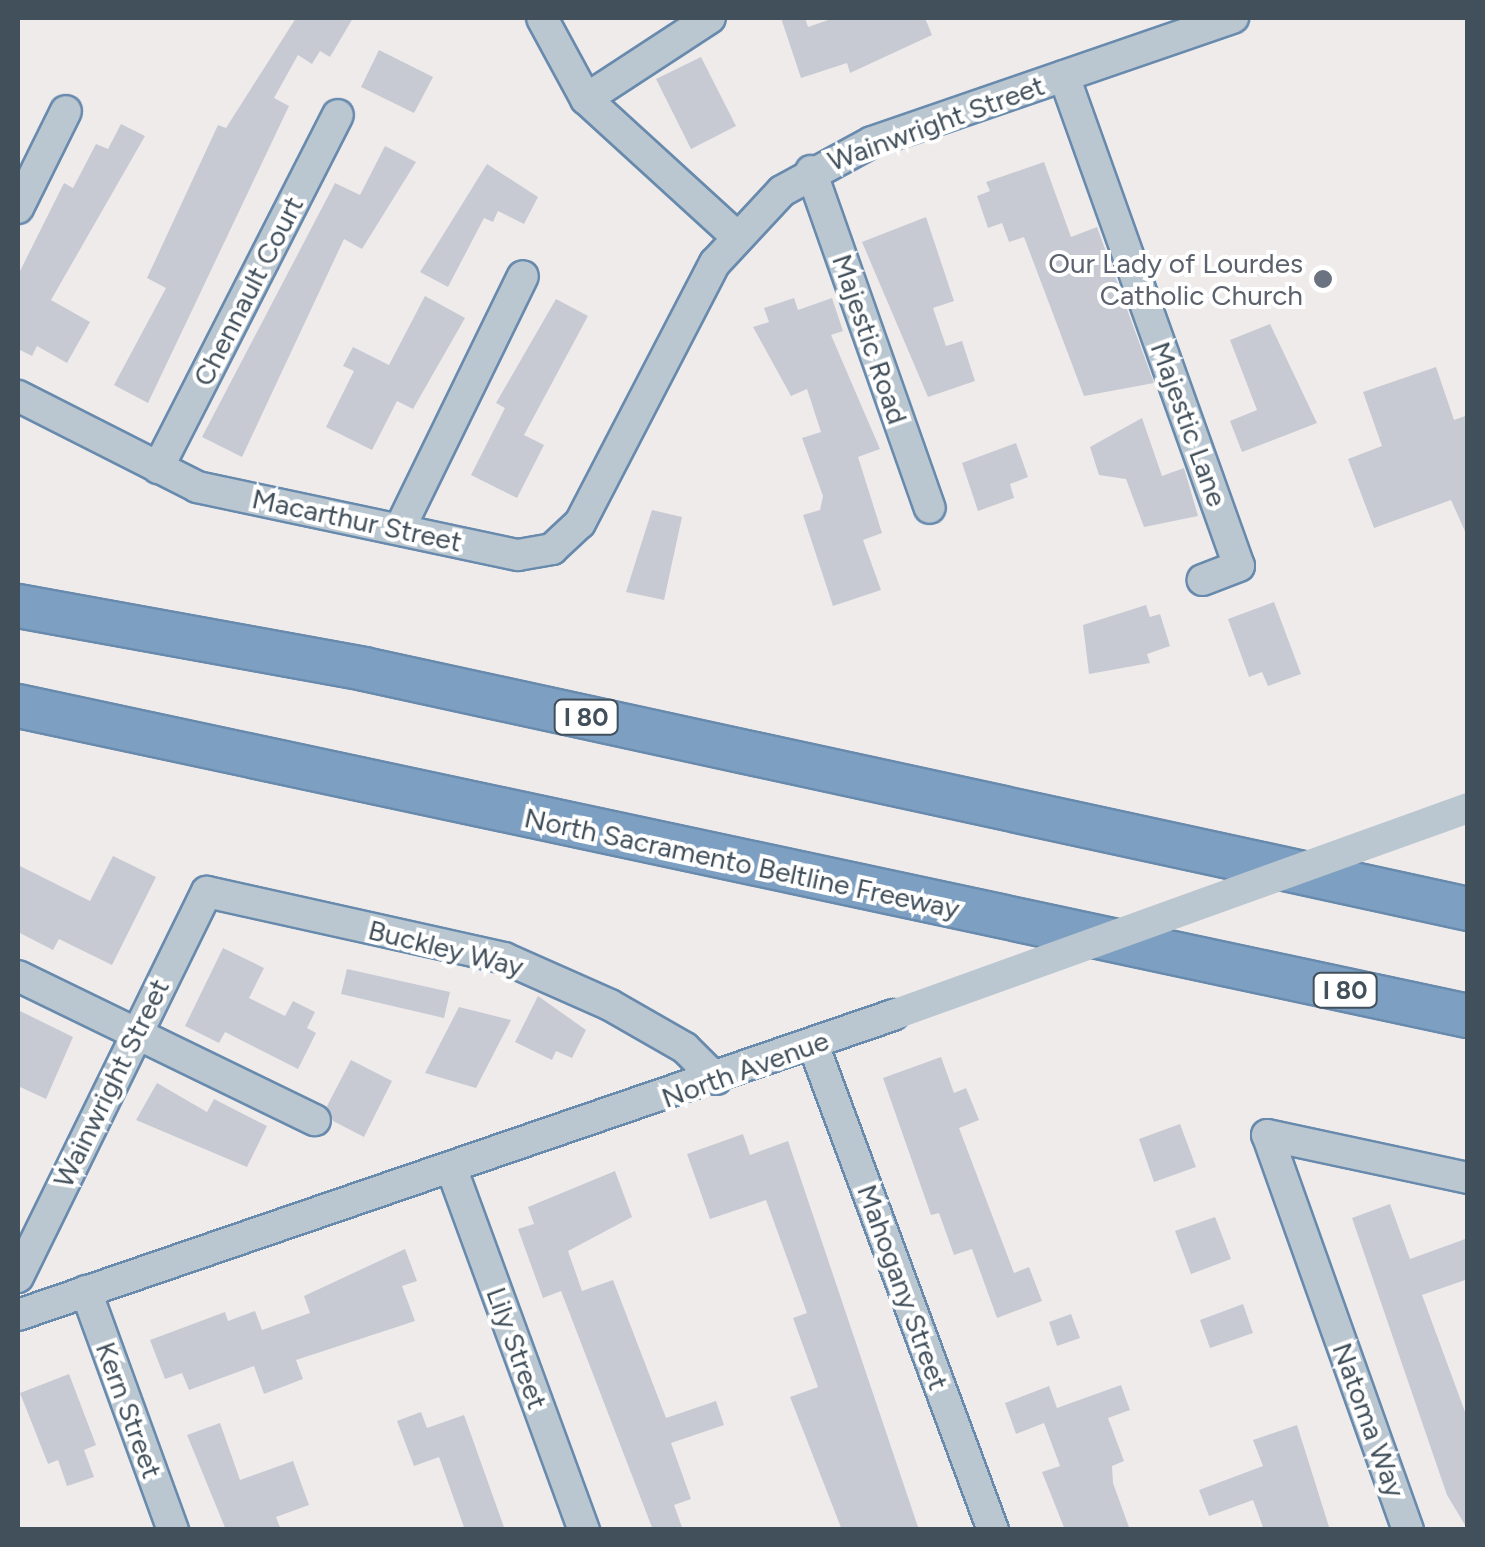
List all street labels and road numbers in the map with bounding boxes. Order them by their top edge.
street label: Wainwright Street [823,68,1049,178]
street label: Chennault Court [186,191,310,391]
street label: Majestic Road [825,250,915,428]
street label: Majestic Lane [1144,337,1234,511]
street label: Macarthur Street [249,481,465,559]
road number: I 80 [554,697,618,737]
street label: North Sacramento Beltline Freeway [521,800,963,926]
street label: Buckley Way [365,913,527,983]
road number: I 80 [1312,970,1378,1010]
street label: Wainwright Street [46,973,176,1193]
street label: North Avenue [657,1023,833,1115]
street label: Mahogany Street [850,1180,956,1394]
street label: Lily Street [479,1282,555,1414]
street label: Kern Street [89,1337,169,1483]
street label: Natoma Way [1325,1338,1413,1502]

